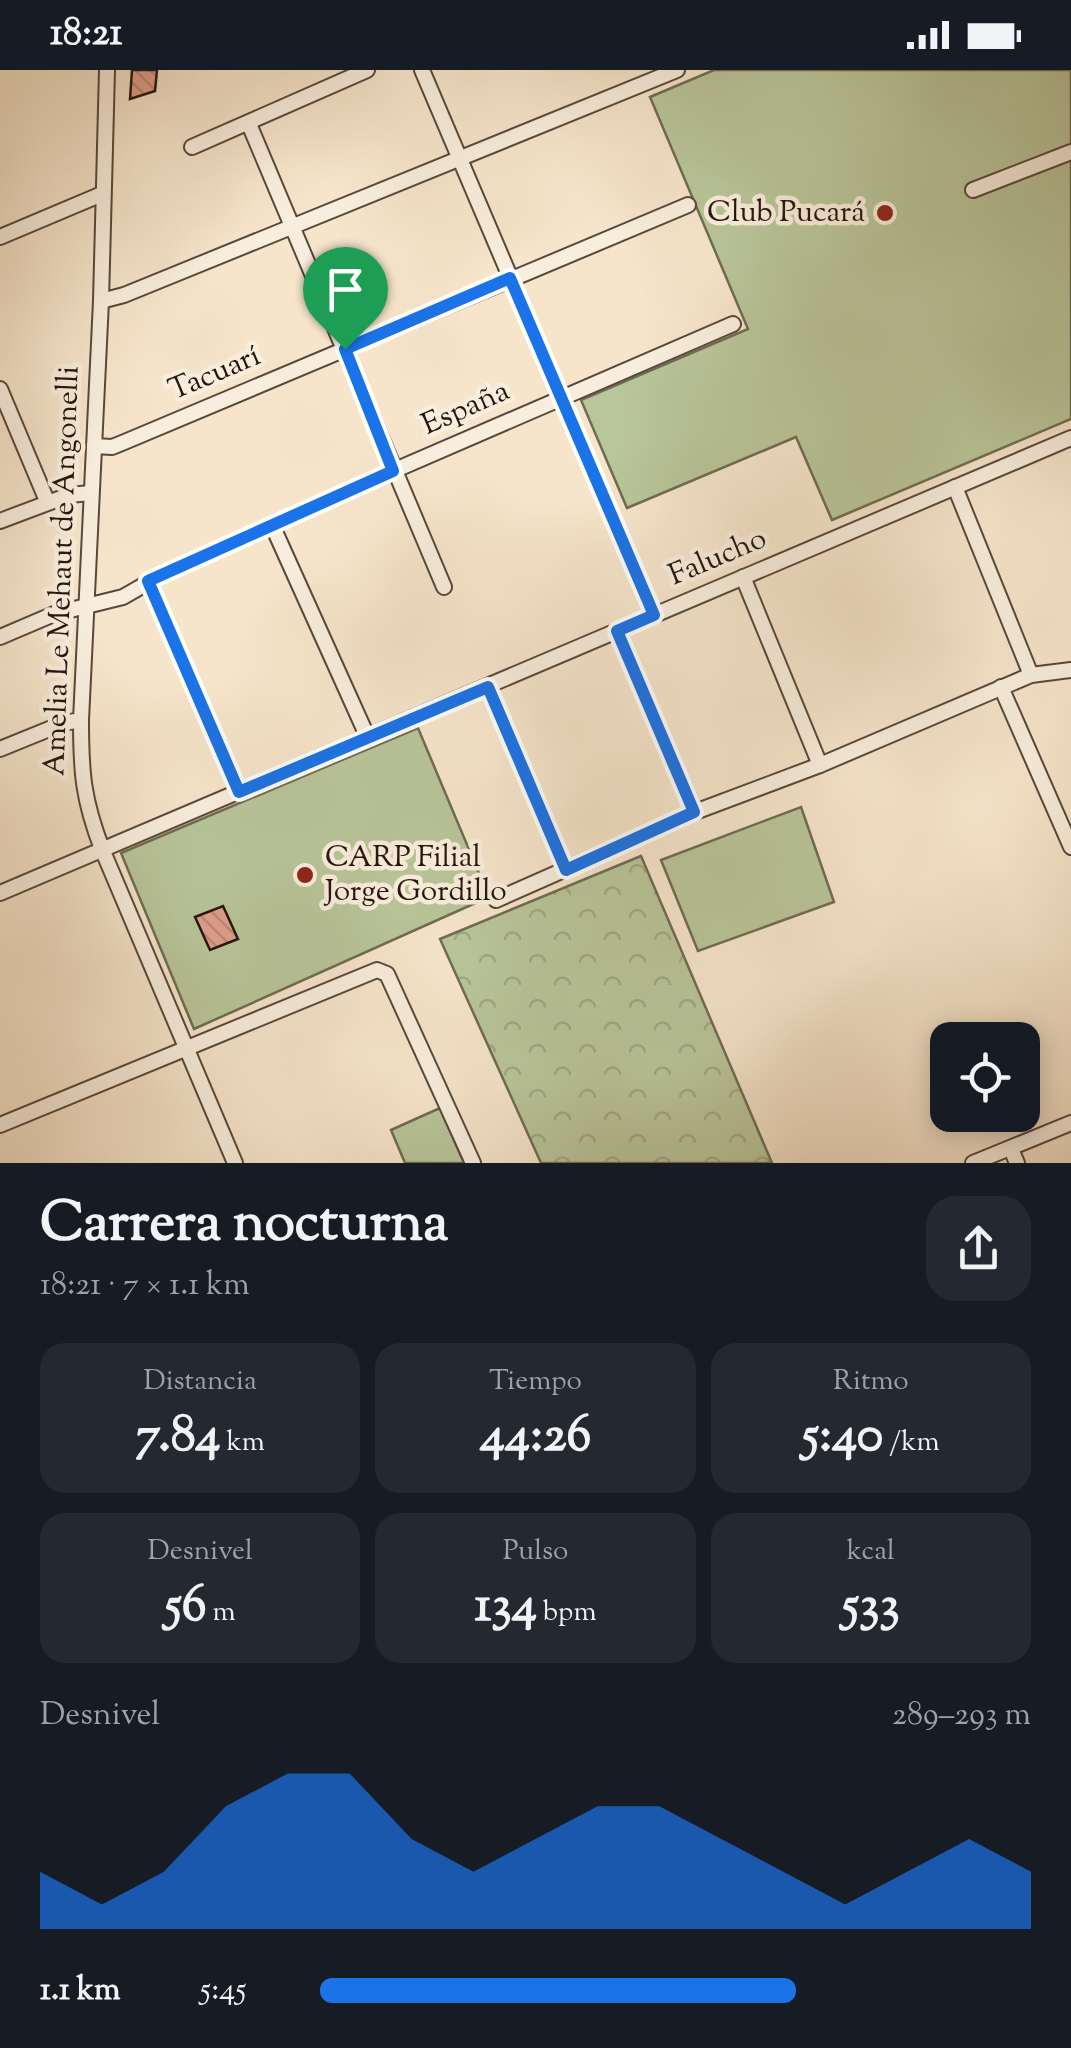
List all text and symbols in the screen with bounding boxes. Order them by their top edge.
text: 18:21 [50,8,123,62]
place label: Club Pucará [707,192,865,235]
marker: Club Pucará [874,202,896,224]
pin [303,247,388,350]
icon: arrive [318,262,373,317]
street label: Tacuarí [162,335,268,413]
street label: Amelia Le Mehaut de Angonelli [34,365,92,777]
street label: España [415,371,517,447]
street label: Falucho [662,518,774,598]
place label: CARP Filial Jorge Gordillo [323,837,507,914]
marker: CARP Filial Jorge Gordillo [294,864,316,886]
map controls [930,1022,1040,1132]
button: locate [930,1022,1040,1132]
text: Carrera nocturna [40,1186,448,1265]
button: share [926,1196,1031,1301]
text: 18:21 · 7 × 1.1 km [40,1263,250,1309]
text: Distancia [143,1362,257,1402]
text: Tiempo [489,1362,582,1402]
text: Ritmo [833,1362,909,1402]
text: 7.84 [135,1402,221,1474]
text: 44:26 [480,1402,591,1474]
text: 5:40 [802,1402,883,1474]
text: km [221,1423,265,1463]
text: /km [883,1423,940,1463]
text: Desnivel [148,1532,253,1572]
text: Pulso [503,1532,568,1572]
text: kcal [847,1532,895,1572]
text: 56 [165,1572,207,1644]
text: 134 [474,1572,537,1644]
text: 533 [842,1572,900,1644]
text: m [207,1593,236,1633]
text: bpm [537,1593,597,1633]
text: Desnivel [40,1693,160,1739]
text: 289–293 m [892,1693,1031,1739]
text: 1.1 km [40,1968,121,2014]
text: 5:45 [200,1968,246,2014]

